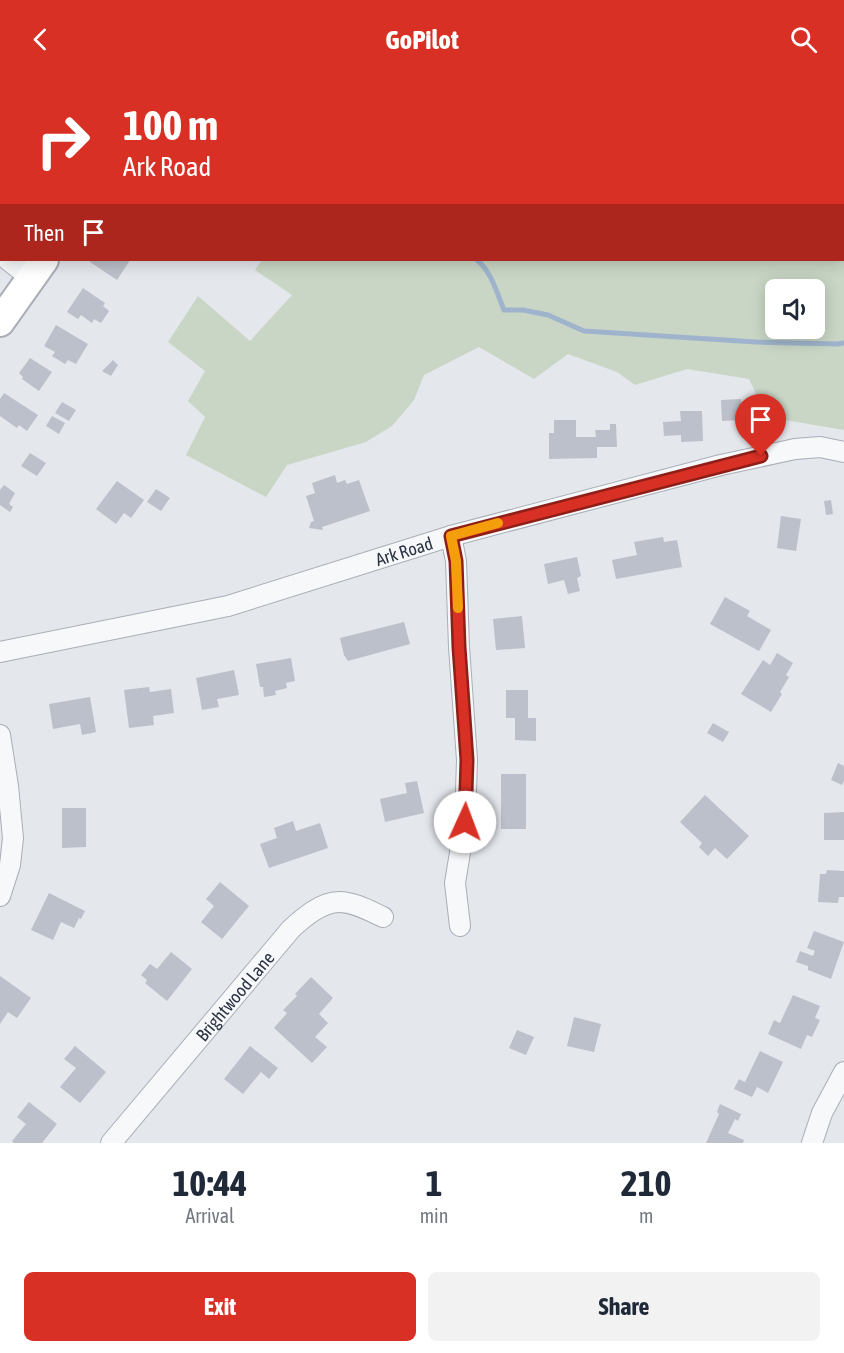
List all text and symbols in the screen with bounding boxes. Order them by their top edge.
icon: back [24,23,57,56]
icon: search [787,23,820,56]
text: GoPilot [385,24,459,55]
text: 100 m [123,101,218,149]
icon: right [24,102,102,180]
text: Ark Road [123,151,211,182]
icon: arrive [77,216,110,249]
text: Then [24,220,65,246]
map controls [765,279,825,339]
button: sound [765,279,825,339]
pin [735,394,786,456]
icon: arrive [744,403,777,436]
street label: Ark Road [373,532,435,570]
position arrow [433,790,497,854]
street label: Brightwood Lane [191,947,278,1045]
text: 10:44 [172,1162,247,1204]
text: 1 [426,1162,442,1204]
text: 210 [621,1162,672,1204]
text: Arrival [185,1204,234,1227]
text: min [420,1204,448,1227]
text: m [639,1204,653,1227]
button: Exit [24,1272,416,1341]
button: Share [428,1272,820,1341]

